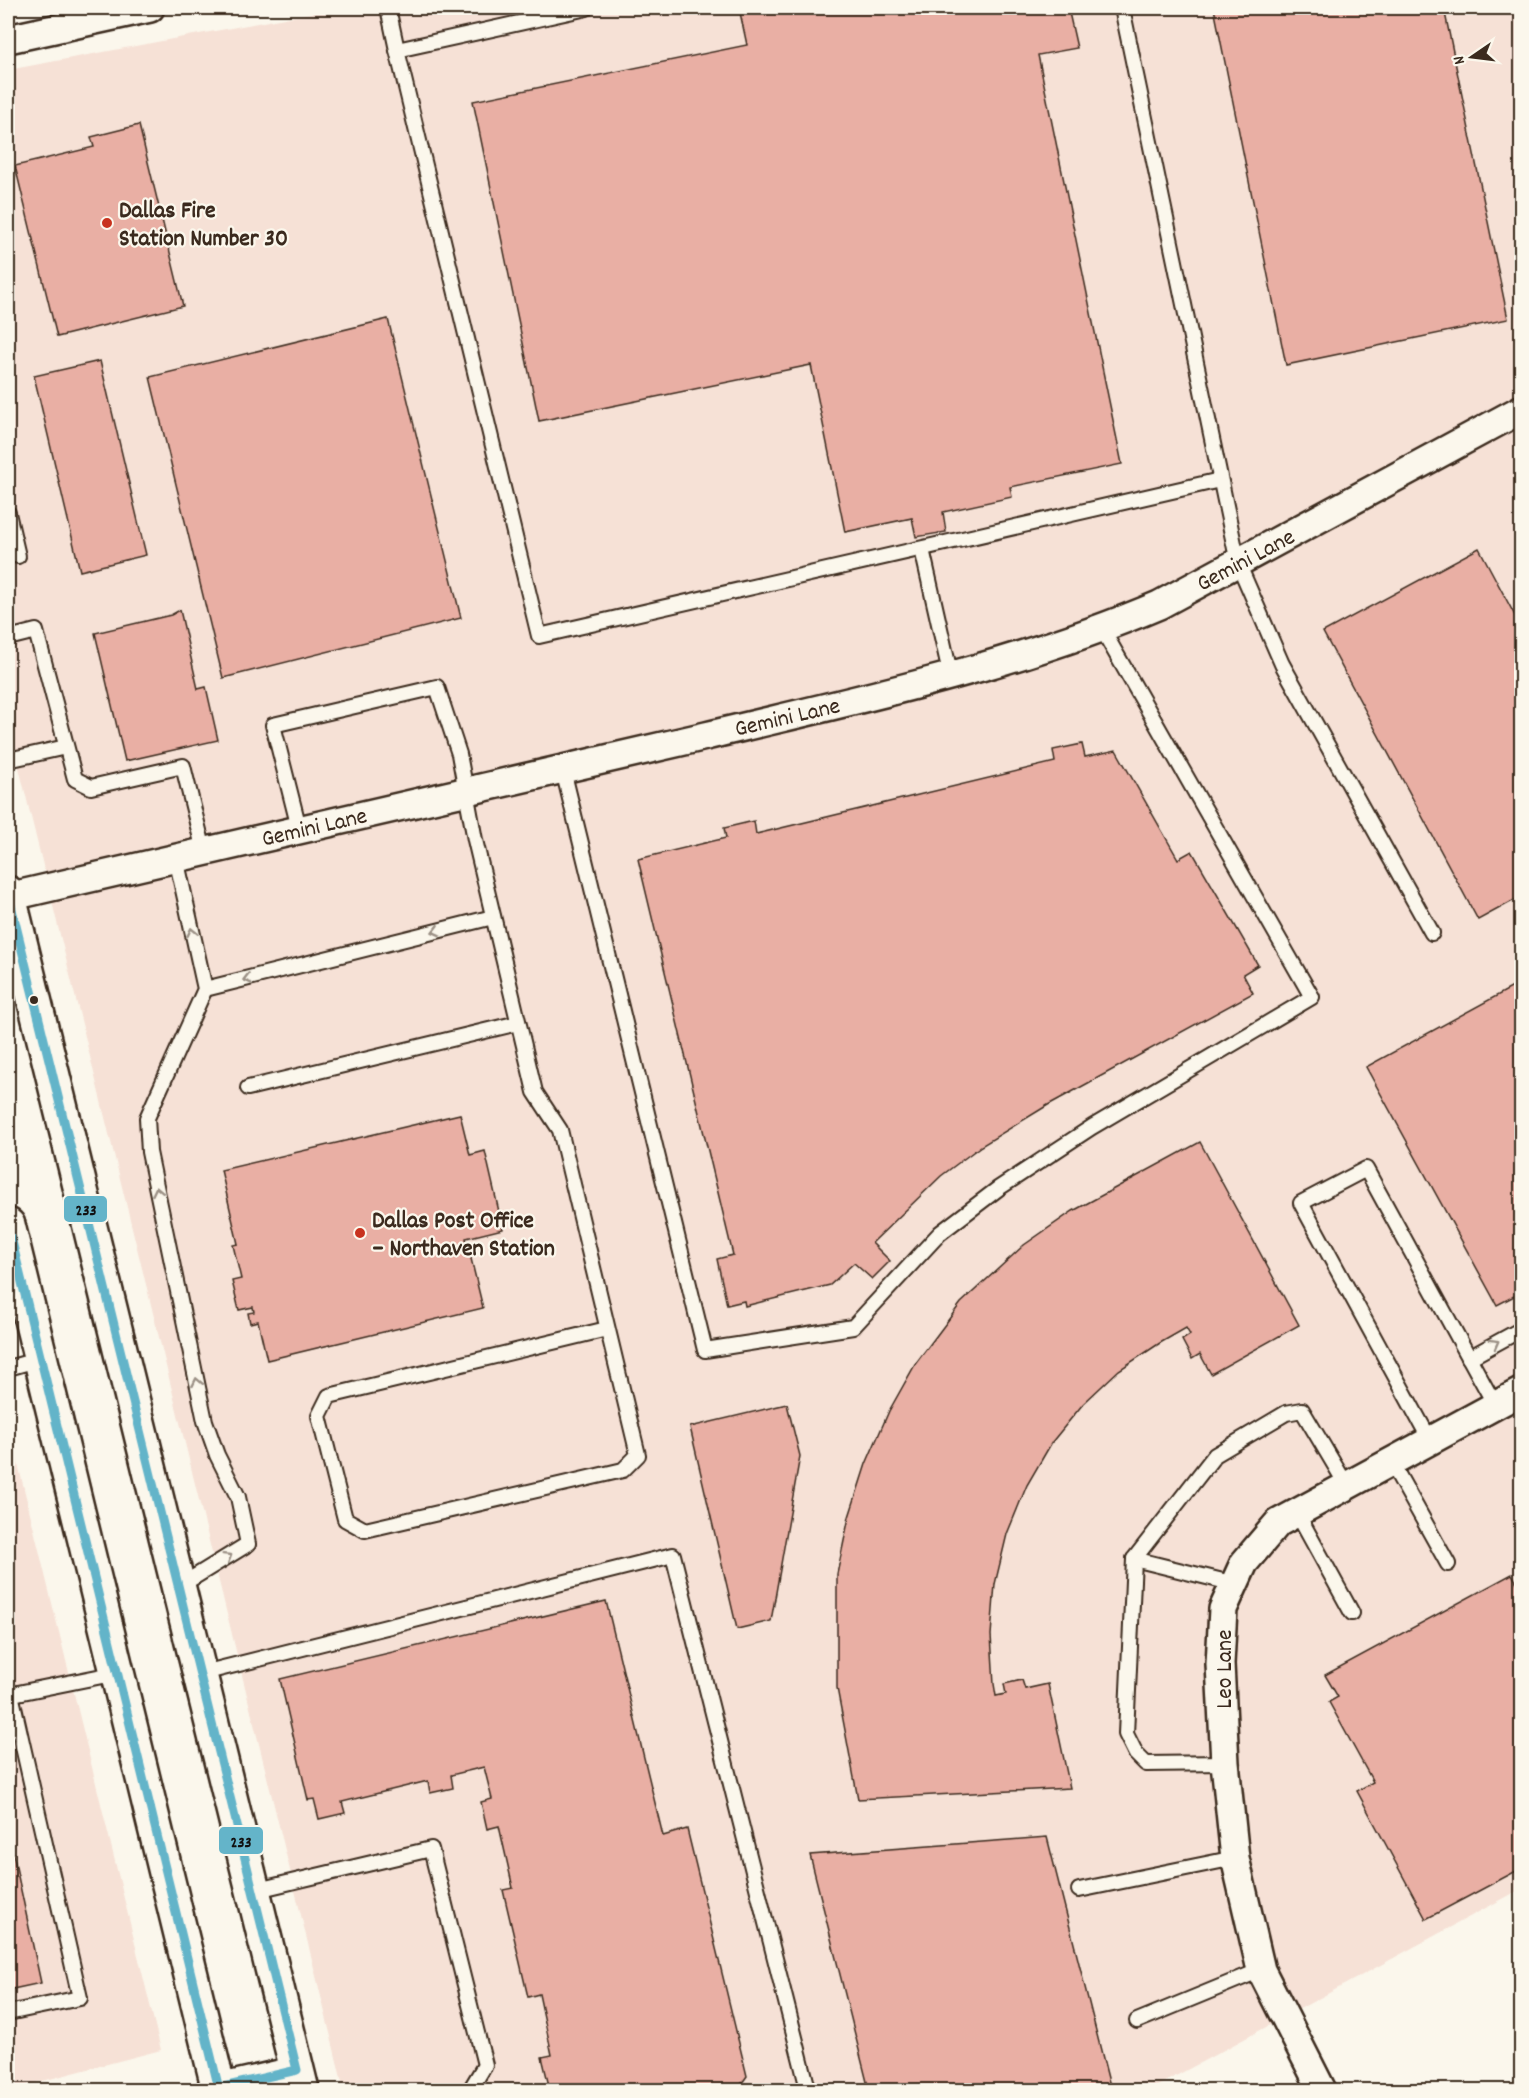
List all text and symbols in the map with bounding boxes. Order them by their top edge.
north arrow [1442,27,1502,87]
text: N [1448,53,1472,67]
place label: Dallas Fire Station Number 30 [119,195,288,257]
marker: Dallas Fire Station Number 30 [100,216,114,230]
street label: Gemini Lane [1191,521,1302,602]
street label: Gemini Lane [732,690,844,748]
street label: Gemini Lane [259,800,371,858]
one-way arrow [432,924,442,937]
one-way arrow [187,928,200,938]
one-way arrow [242,971,252,984]
unlabelled marker [28,994,40,1006]
one-way arrow [151,1186,164,1196]
line badge: 233 [63,1195,108,1223]
text: 233 [75,1200,97,1223]
place label: Dallas Post Office – Northaven Station [372,1205,555,1267]
marker: Dallas Post Office – Northaven Station [353,1226,367,1240]
one-way arrow [1489,1339,1499,1350]
one-way arrow [191,1377,204,1387]
one-way arrow [222,1552,232,1564]
street label: Leo Lane [1209,1629,1243,1709]
line badge: 233 [218,1826,264,1855]
text: 233 [230,1832,252,1855]

